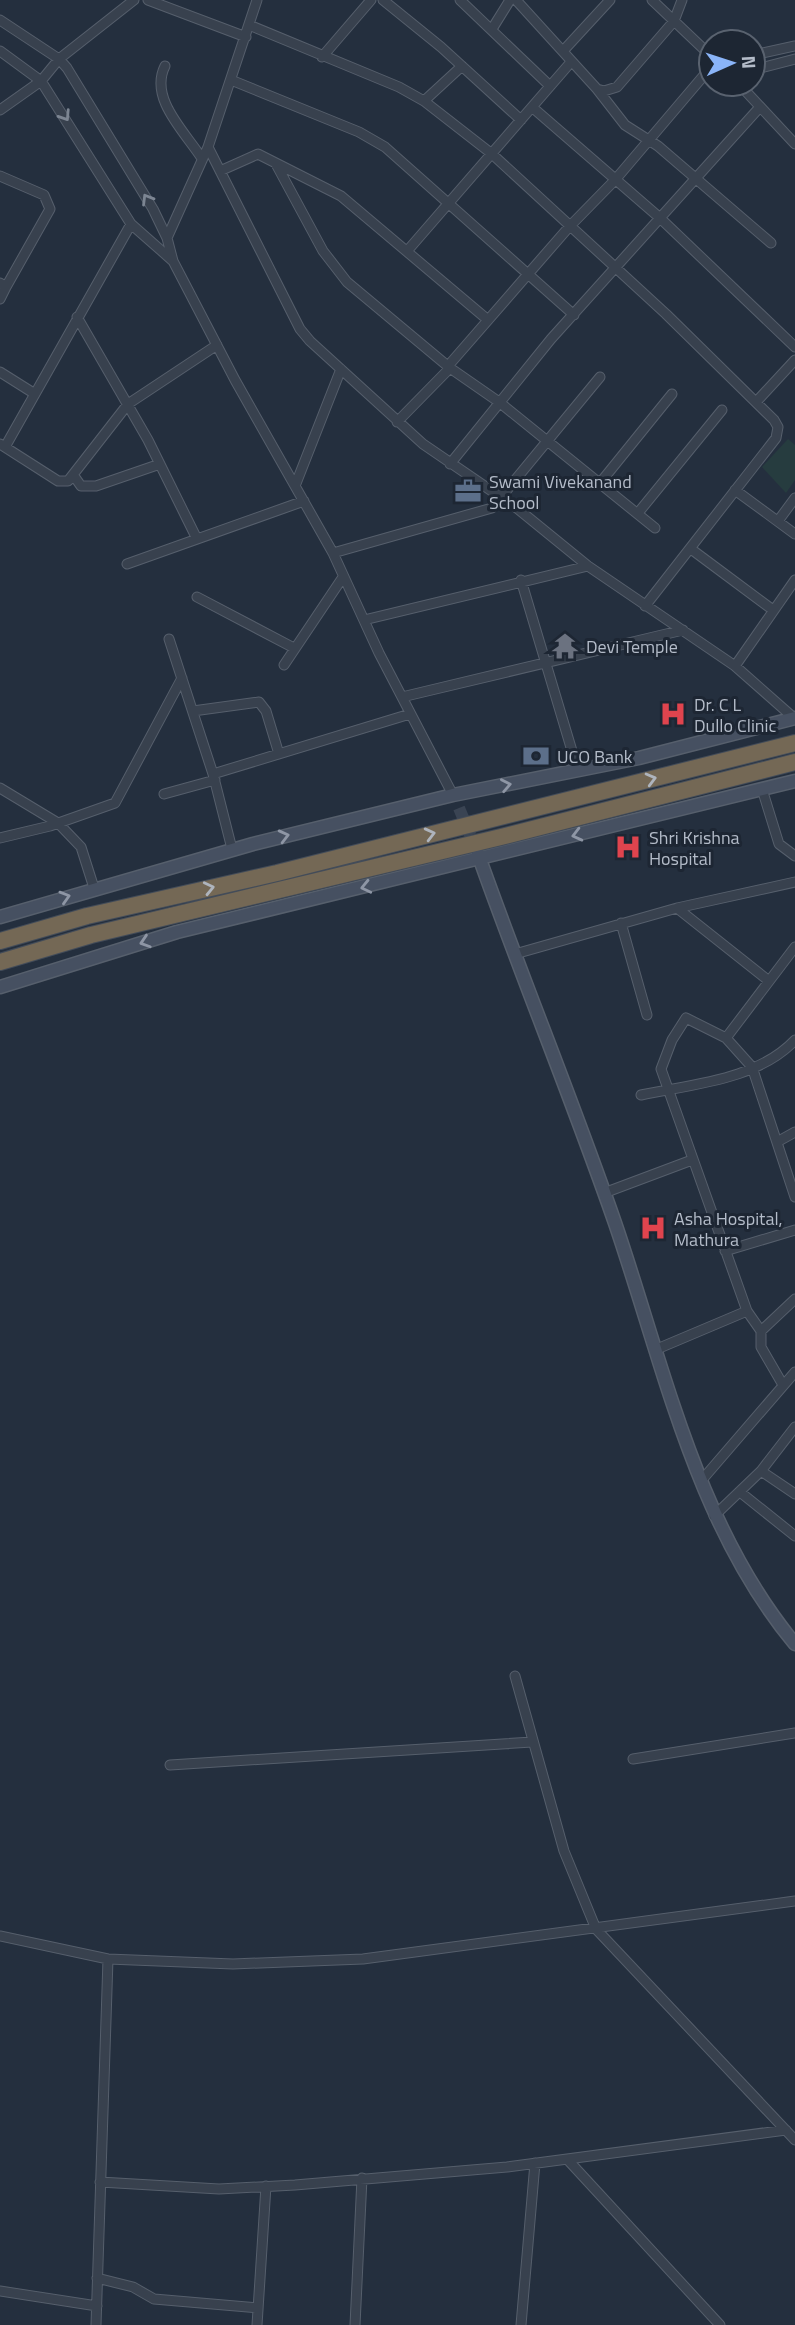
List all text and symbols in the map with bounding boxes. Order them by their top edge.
north arrow [697,28,767,98]
text: N [735,55,764,69]
one-way arrow [56,108,69,121]
one-way arrow [142,193,155,206]
place label: Swami Vivekanand School [489,468,632,516]
office icon: Swami Vivekanand School [453,476,483,506]
temple icon: Devi Temple [550,631,580,661]
place label: Devi Temple [586,633,678,660]
place label: Dr. C L Dullo Clinic [694,691,776,739]
hospital icon: Dr. C L Dullo Clinic [658,699,688,729]
bank icon: UCO Bank [521,741,551,771]
place label: UCO Bank [557,743,633,770]
one-way arrow [644,773,656,787]
one-way arrow [500,778,512,793]
place label: Shri Krishna Hospital [649,824,740,872]
one-way arrow [571,827,583,842]
one-way arrow [424,828,436,842]
one-way arrow [278,830,290,844]
hospital icon: Shri Krishna Hospital [613,832,643,862]
one-way arrow [360,879,372,893]
one-way arrow [203,882,215,896]
one-way arrow [59,890,71,905]
one-way arrow [140,934,152,949]
place label: Asha Hospital, Mathura [674,1205,783,1253]
hospital icon: Asha Hospital, Mathura [638,1213,668,1243]

